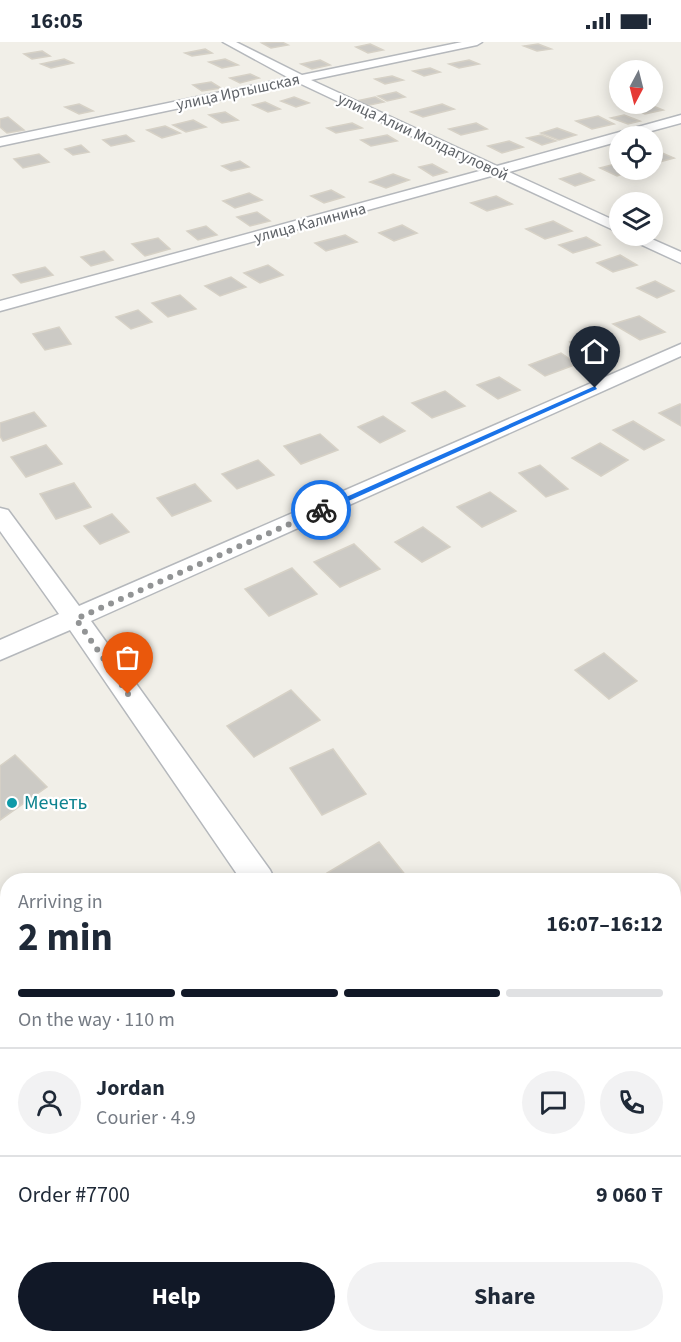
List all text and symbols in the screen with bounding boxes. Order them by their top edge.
text: 16:05 [30,5,83,37]
north arrow [609,60,663,114]
map controls [609,60,663,246]
street label: улица Иртышская [174,68,302,116]
street label: улица Алии Молдагуловой [334,88,512,186]
button: locate [609,126,663,180]
button: layers [609,192,663,246]
street label: улица Калинина [252,197,368,249]
pin [569,326,620,388]
icon: home [578,335,611,368]
courier [291,480,351,540]
icon: bike [305,494,338,527]
pin [102,632,153,694]
icon: bag [111,641,144,674]
place label: Мечеть [24,789,87,817]
marker: Мечеть [5,796,19,810]
text: Arriving in [18,888,103,916]
text: 16:07–16:12 [546,908,663,940]
text: 2 min [18,910,113,966]
text: On the way · 110 m [18,1006,175,1034]
button: person [18,1071,81,1134]
button: chat [522,1071,585,1134]
button: phone [600,1071,663,1134]
text: Jordan [96,1072,165,1104]
text: Courier · 4.9 [96,1104,196,1132]
text: Order #7700 [18,1179,130,1211]
text: 9 060 ₸ [596,1179,663,1211]
button: Help [18,1262,335,1331]
button: Share [347,1262,663,1331]

